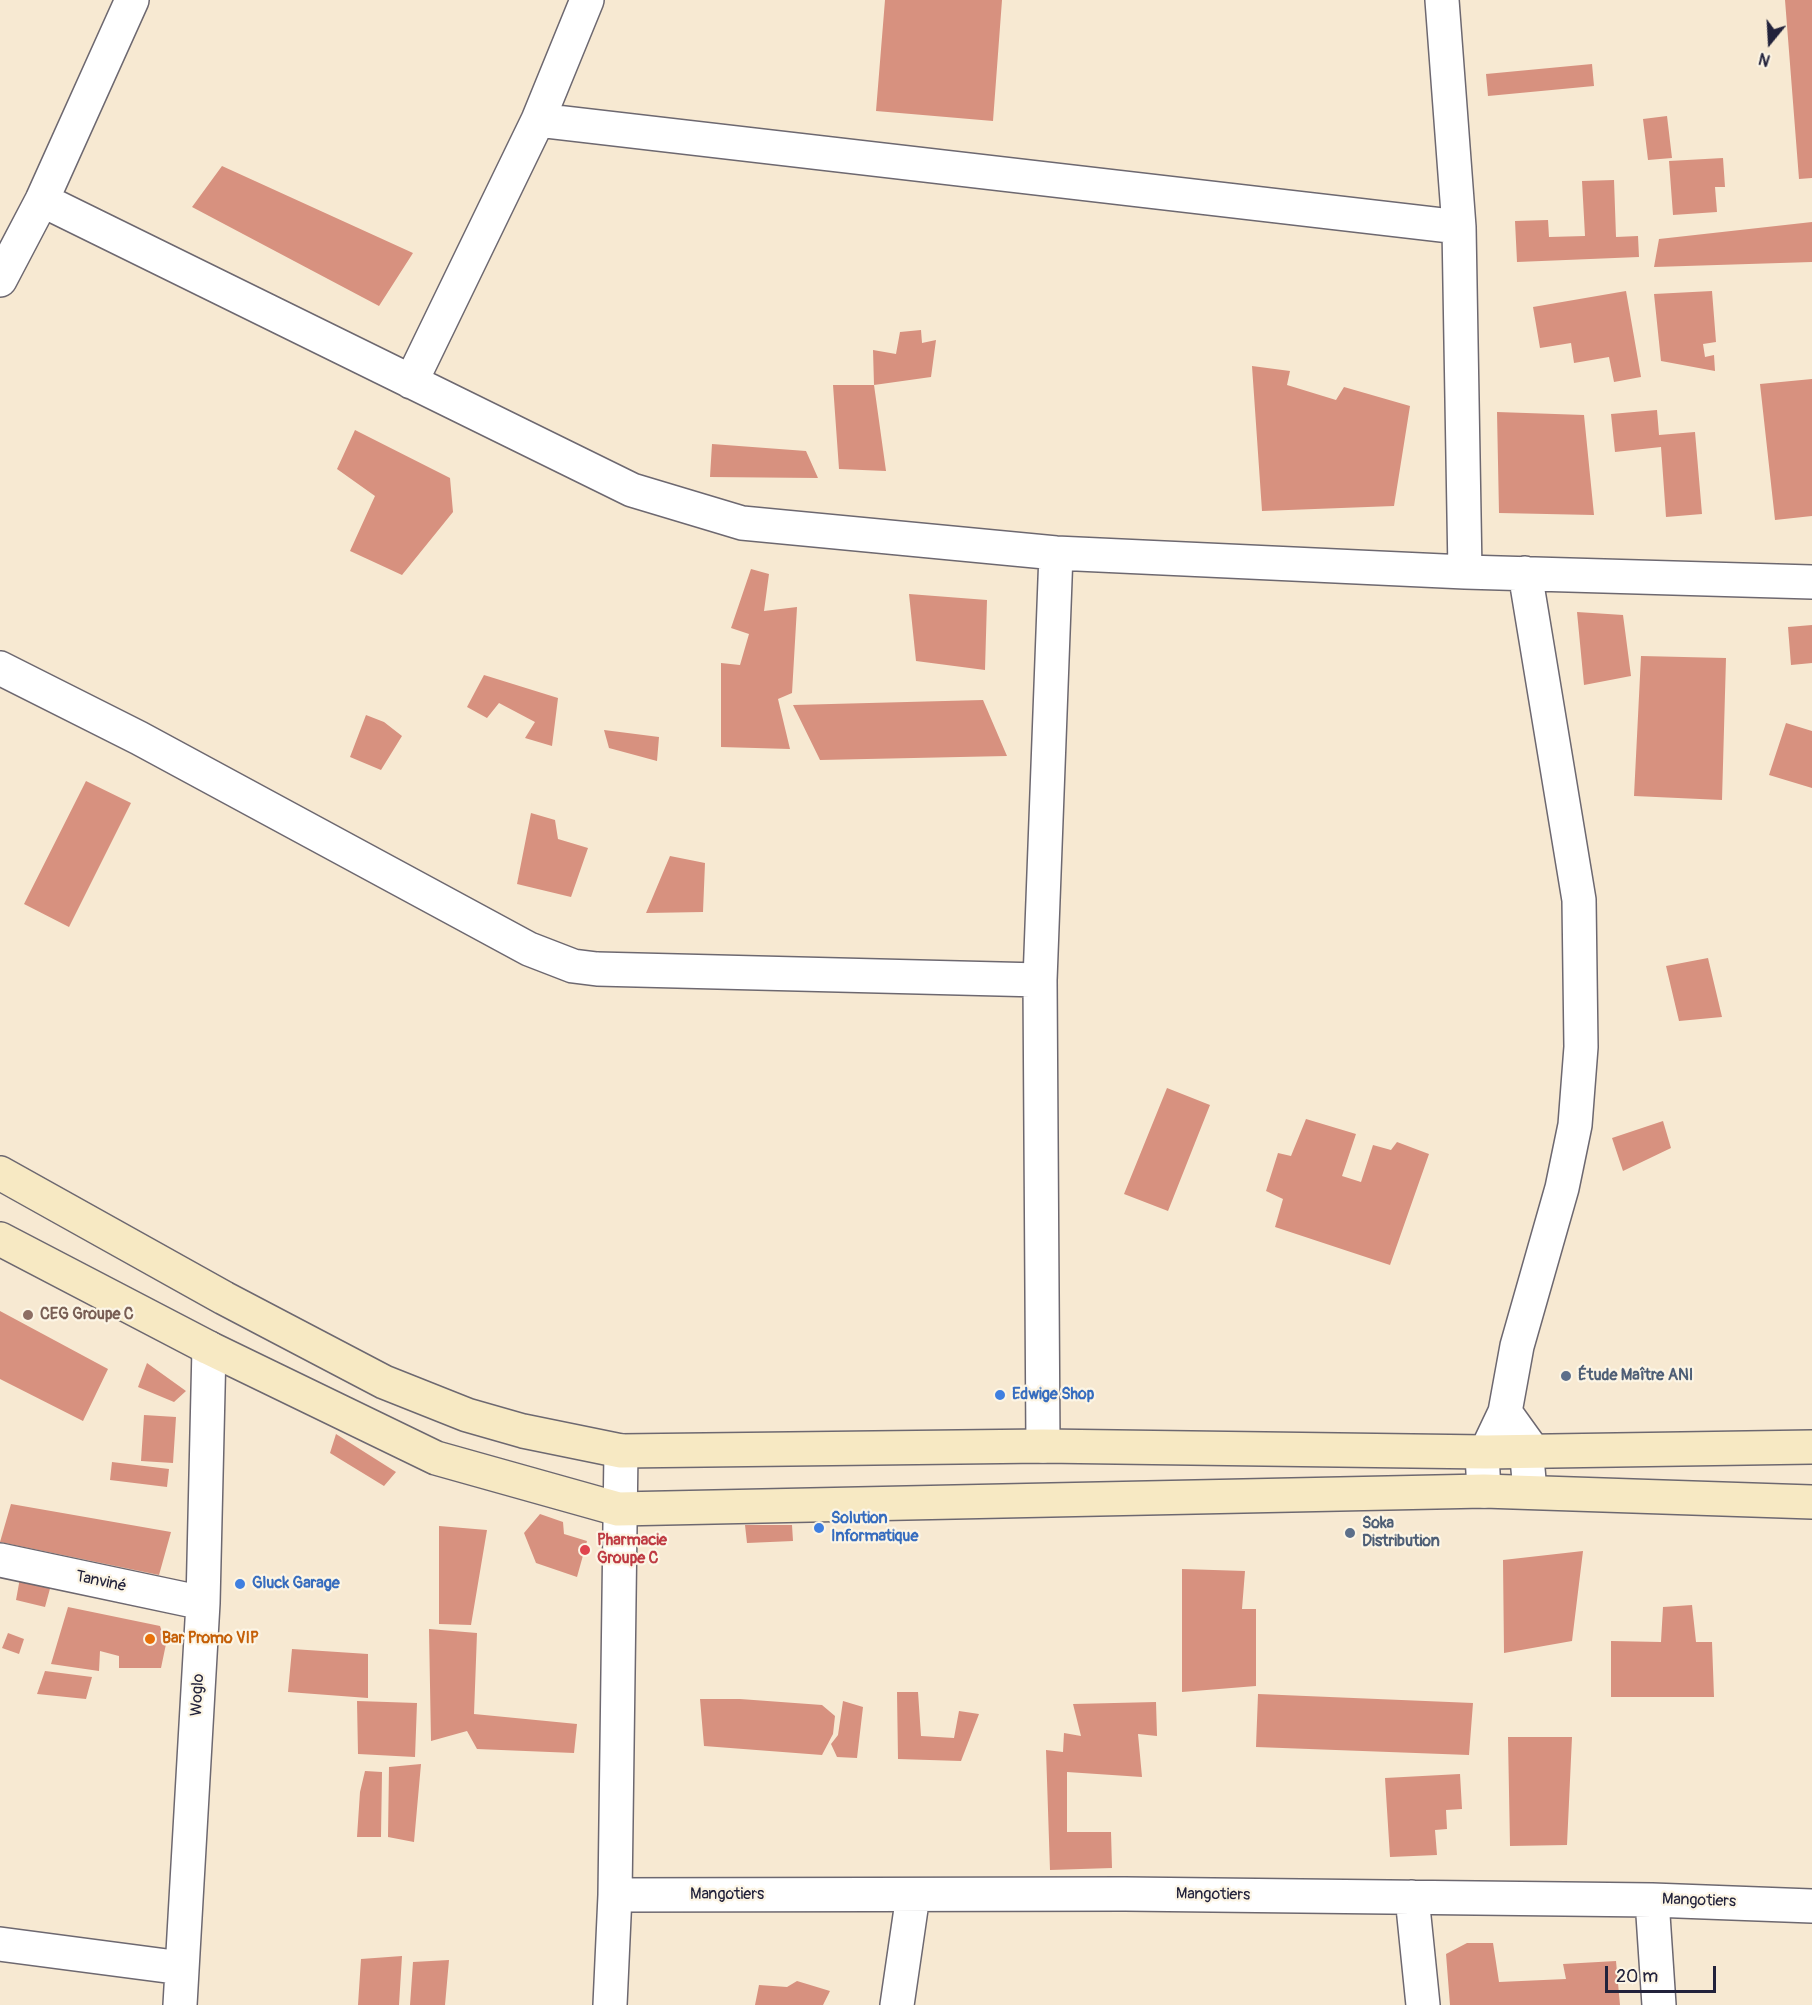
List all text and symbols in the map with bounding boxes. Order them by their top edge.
north arrow [1740,12,1800,72]
text: N [1756,48,1773,70]
place label: CEG Groupe C [40,1305,134,1325]
marker: CEG Groupe C [21,1308,35,1322]
place label: Étude Maître ANI [1578,1366,1693,1386]
marker: Étude Maître ANI [1559,1369,1573,1383]
place label: Edwige Shop [1012,1385,1094,1405]
marker: Edwige Shop [993,1388,1007,1402]
place label: Solution Informatique [831,1509,918,1547]
place label: Soka Distribution [1362,1514,1440,1552]
marker: Solution Informatique [812,1521,826,1535]
marker: Soka Distribution [1343,1526,1357,1540]
place label: Pharmacie Groupe C [597,1531,667,1569]
marker: Pharmacie Groupe C [578,1543,592,1557]
street label: Tanviné [74,1567,128,1597]
place label: Gluck Garage [252,1574,340,1594]
marker: Gluck Garage [233,1577,247,1591]
place label: Bar Promo VIP [162,1629,259,1649]
marker: Bar Promo VIP [143,1632,157,1646]
street label: Woglo [187,1673,209,1717]
street label: Mangotiers [690,1885,764,1905]
street label: Mangotiers [1176,1885,1250,1905]
street label: Mangotiers [1662,1890,1736,1912]
scale bar [1608,1954,1719,1992]
text: 20 m [1616,1965,1658,1988]

